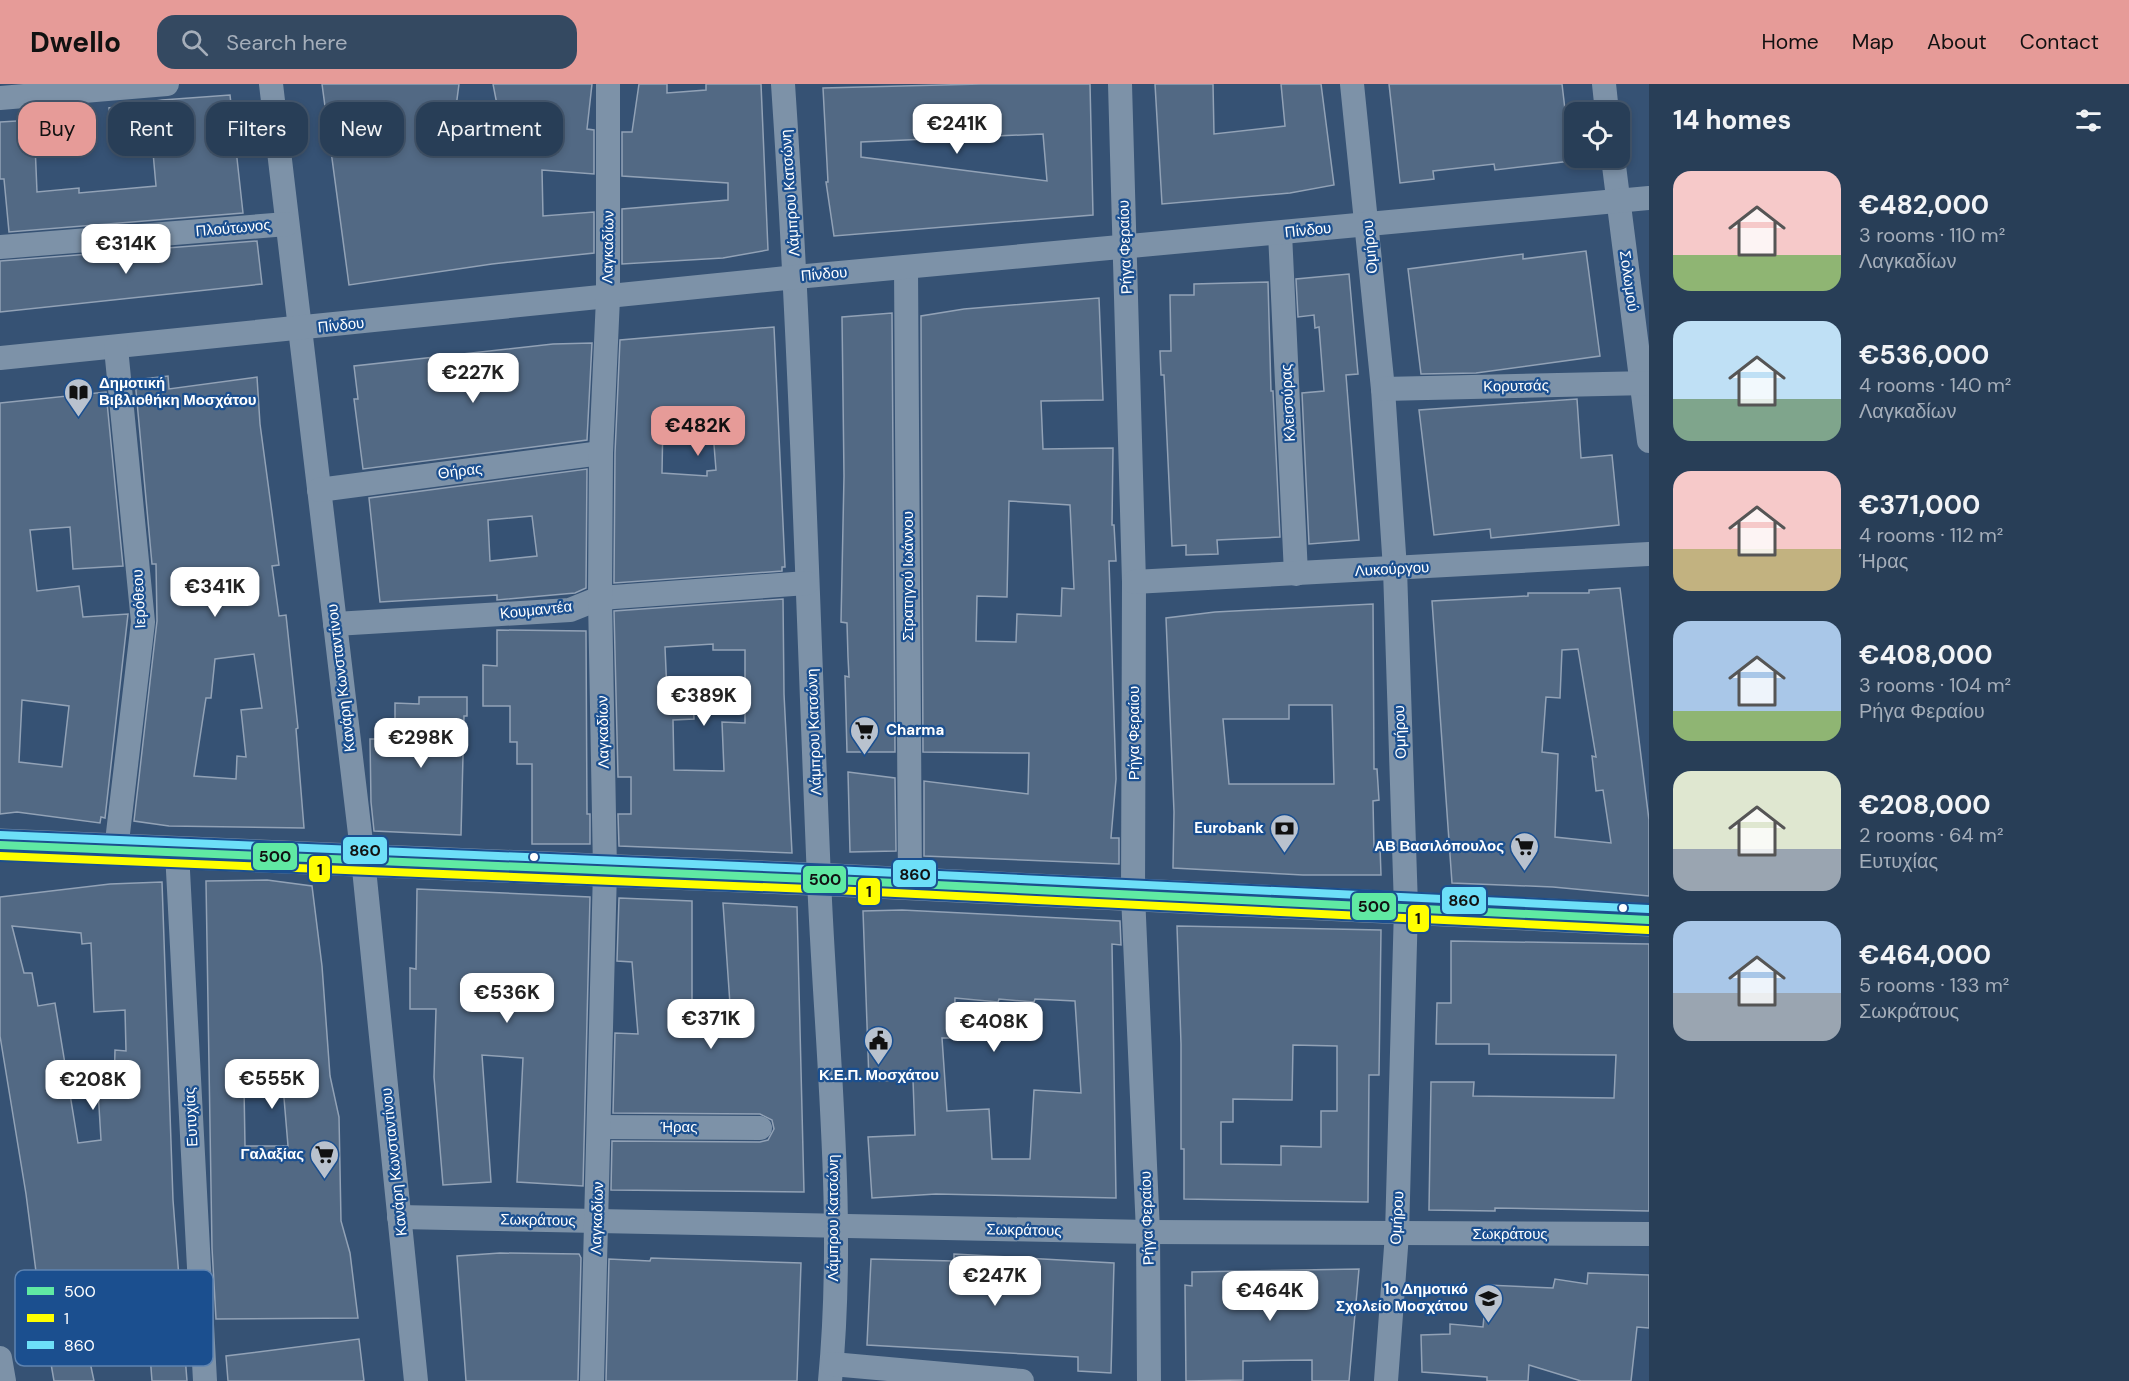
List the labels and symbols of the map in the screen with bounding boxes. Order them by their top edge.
pin: €241K [915,104,999,155]
street label: Λάμπρου Κατσώνη [776,129,804,257]
street label: Ρήγα Φεραίου [1113,200,1137,294]
street label: Λαγκαδίων [597,210,619,284]
street label: Πλούτωνος [195,215,271,241]
street label: Πίνδου [1284,218,1332,242]
street label: Ομήρου [1358,219,1382,275]
pin: €314K [84,224,168,275]
street label: Σολωμού [1615,249,1643,313]
street label: Πίνδου [800,262,848,286]
street label: Πίνδου [317,313,365,337]
pin: €227K [431,353,515,404]
street label: Κλεισούρας [1276,364,1300,442]
place label: Δημοτική Βιβλιοθήκη Μοσχάτου [99,373,257,410]
street label: Κορυτσάς [1483,375,1549,397]
library icon: Δημοτική Βιβλιοθήκη Μοσχάτου [62,376,94,418]
pin: €482K [656,406,740,457]
street label: Θήρας [437,458,483,484]
street label: Στρατηγού Ιωάννου [898,511,918,641]
street label: Λυκούργου [1354,557,1430,581]
pin: €341K [173,567,257,618]
street label: Ιερόθεου [127,569,151,629]
street label: Κουμαντέα [499,596,573,624]
street label: Κανάρη Κωνσταντίνου [322,603,360,753]
street label: Λάμπρου Κατσώνη [802,668,826,796]
pin: €389K [662,676,746,727]
street label: Ρήγα Φεραίου [1124,686,1144,780]
street label: Λαγκαδίων [592,695,614,769]
street label: Ομήρου [1389,705,1411,759]
supermarket icon: Charma [849,714,881,756]
pin: €298K [379,718,463,769]
place label: Charma [886,720,944,740]
bank icon: Eurobank [1269,812,1301,854]
place label: Eurobank [1194,818,1264,838]
supermarket icon: ΑΒ Βασιλόπουλος [1509,830,1541,872]
line badge: 860 [342,836,388,865]
place label: ΑΒ Βασιλόπουλος [1374,836,1504,856]
text: 860 [349,840,381,861]
line badge: 500 [252,842,298,871]
text: 500 [259,846,291,867]
unlabelled marker [528,851,540,863]
line badge: 1 [308,855,331,883]
text: 1 [317,859,323,880]
line badge: 860 [892,859,937,888]
text: 860 [899,864,931,885]
line badge: 500 [802,865,847,894]
text: 500 [809,869,841,890]
line badge: 1 [857,877,881,906]
text: 1 [866,881,872,902]
line badge: 860 [1441,886,1487,915]
text: 860 [1448,890,1480,911]
line badge: 500 [1351,892,1397,921]
text: 500 [1358,896,1390,917]
unlabelled marker [1617,902,1629,914]
line badge: 1 [1407,904,1430,933]
text: 1 [1415,908,1421,929]
pin: €536K [465,973,549,1024]
pin: €371K [669,999,753,1050]
pin: €408K [952,1002,1036,1053]
public building icon: Κ.Ε.Π. Μοσχάτου [863,1024,895,1066]
pin: €555K [230,1059,314,1110]
pin: €208K [51,1060,135,1111]
place label: Κ.Ε.Π. Μοσχάτου [819,1065,939,1085]
street label: Ευτυχίας [179,1087,203,1147]
street label: Κανάρη Κωνσταντίνου [376,1087,412,1237]
street label: Ήρας [659,1117,698,1137]
supermarket icon: Γαλαξίας [309,1138,341,1180]
place label: Γαλαξίας [241,1144,304,1164]
street label: Λάμπρου Κατσώνη [823,1154,843,1282]
street label: Ρήγα Φεραίου [1135,1171,1159,1265]
street label: Λαγκαδίων [586,1181,608,1255]
street label: Ομήρου [1386,1191,1408,1245]
street label: Σωκράτους [500,1209,576,1231]
street label: Σωκράτους [986,1219,1062,1241]
street label: Σωκράτους [1472,1224,1548,1244]
pin: €247K [953,1256,1037,1307]
legend [15,1270,213,1366]
pin: €464K [1228,1271,1312,1322]
place label: 1ο Δημοτικό Σχολείο Μοσχάτου [1336,1279,1468,1316]
text: 500 [64,1281,96,1302]
school or university icon: 1ο Δημοτικό Σχολείο Μοσχάτου [1473,1282,1505,1324]
text: 1 [64,1308,69,1329]
text: 860 [64,1335,95,1356]

